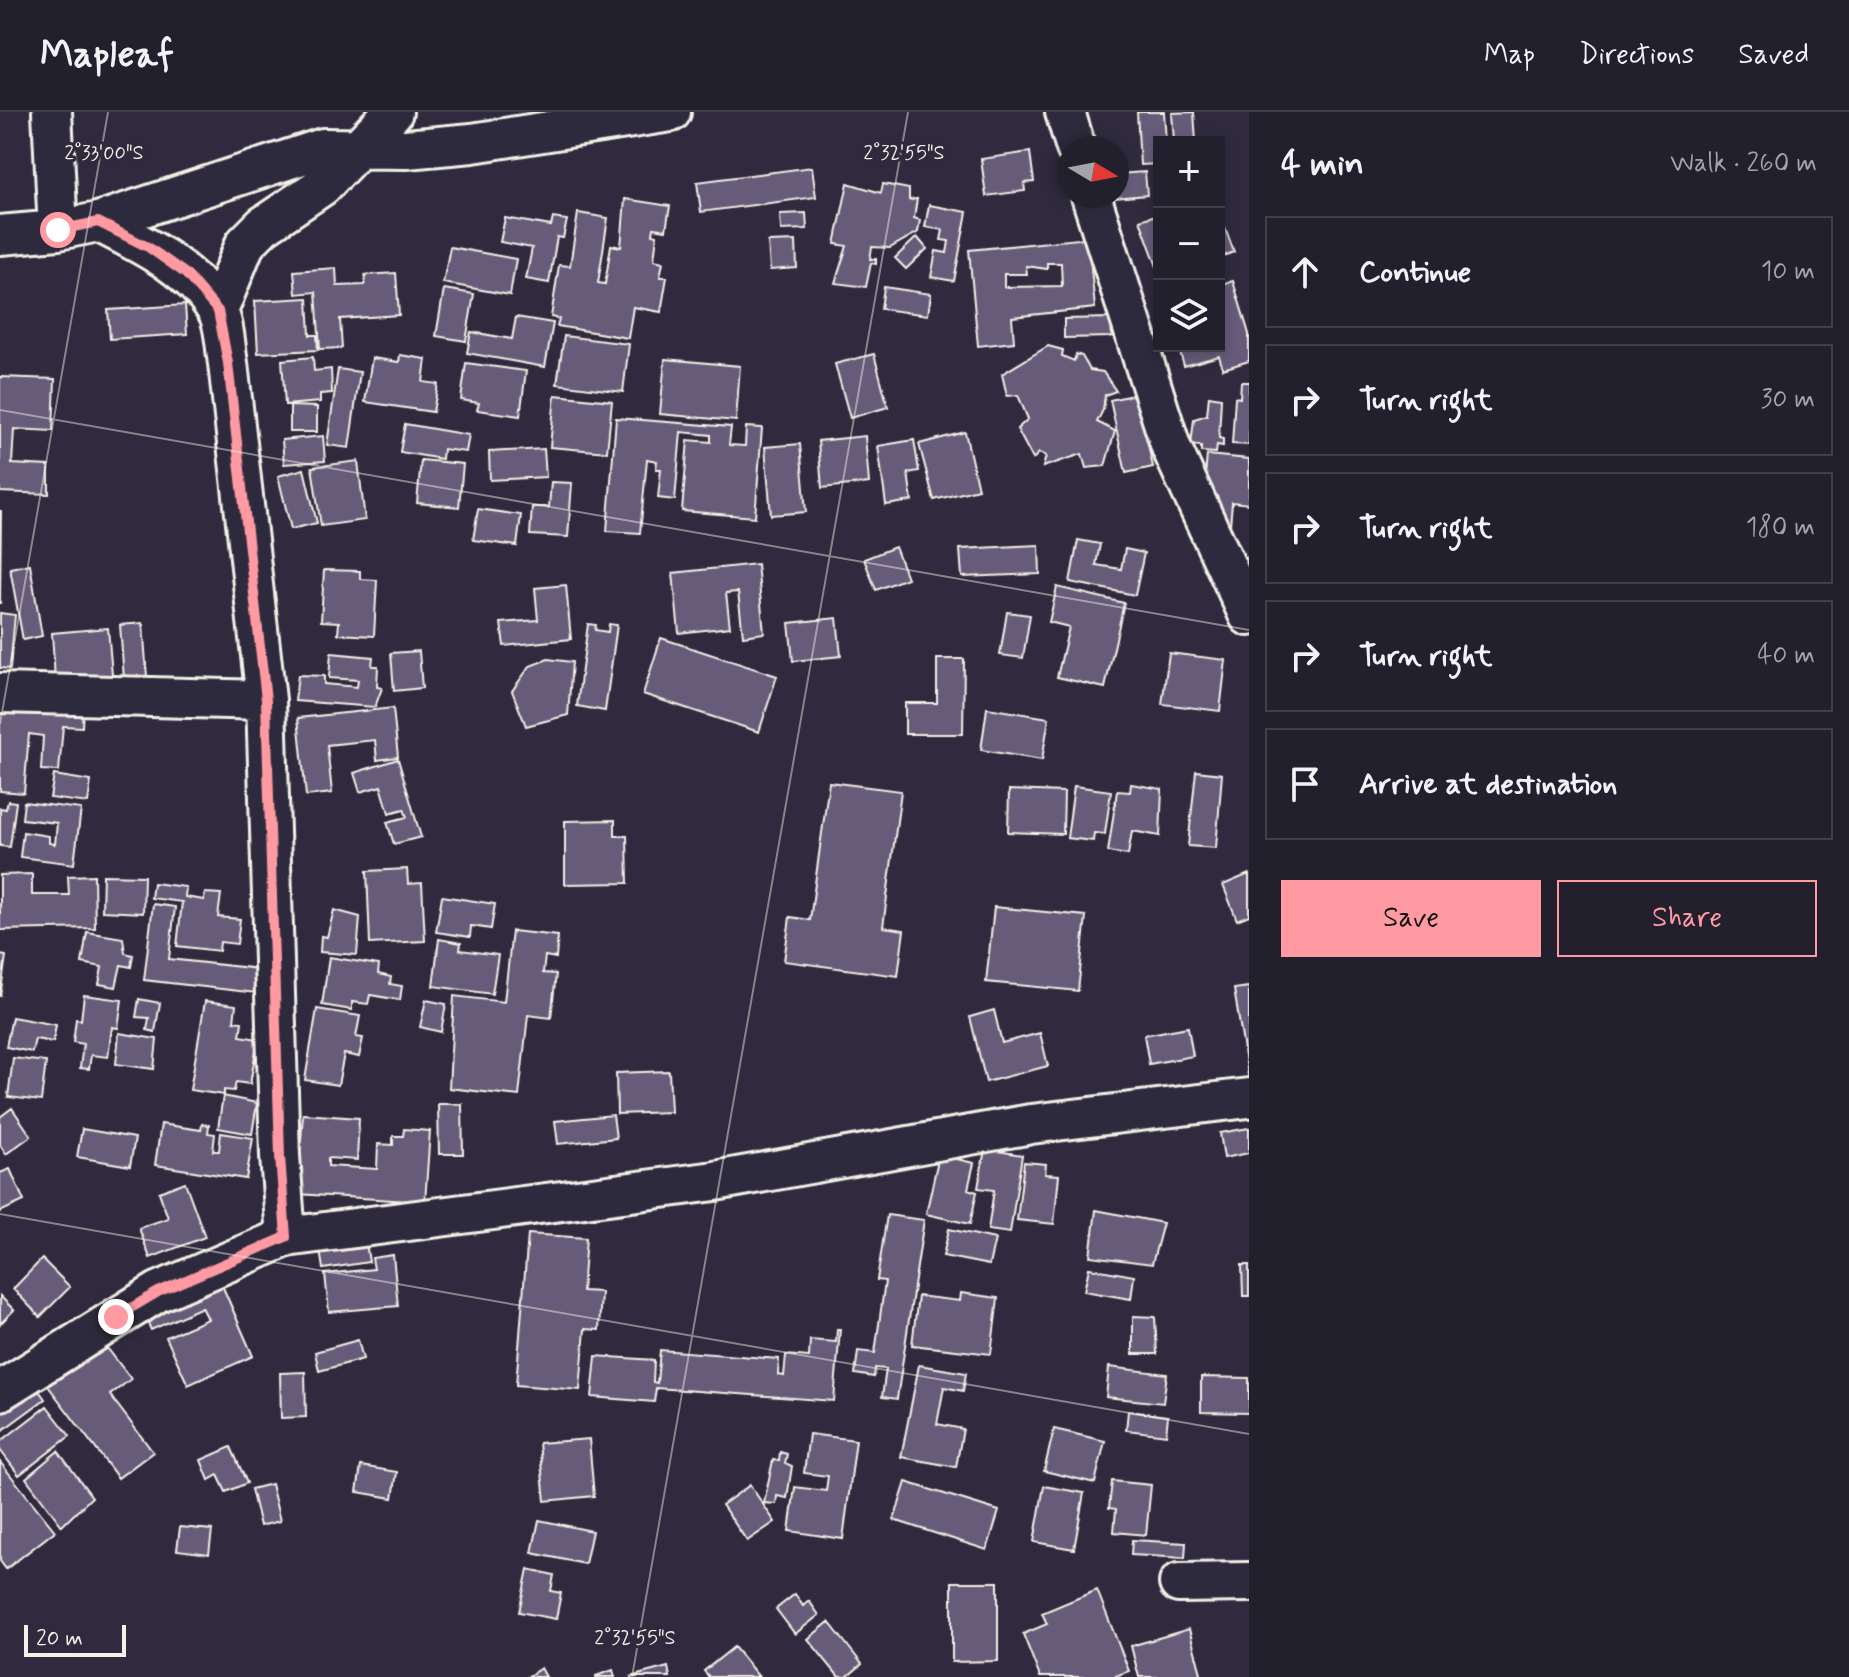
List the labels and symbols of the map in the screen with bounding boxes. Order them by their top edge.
north arrow [1057,136,1129,208]
text: 2°33'00"S [64,140,144,167]
text: 2°32'55"S [863,140,945,167]
route start [40,212,76,248]
route end [98,1299,134,1335]
scale bar [24,1621,126,1657]
text: 2°32'55"S [594,1625,676,1652]

